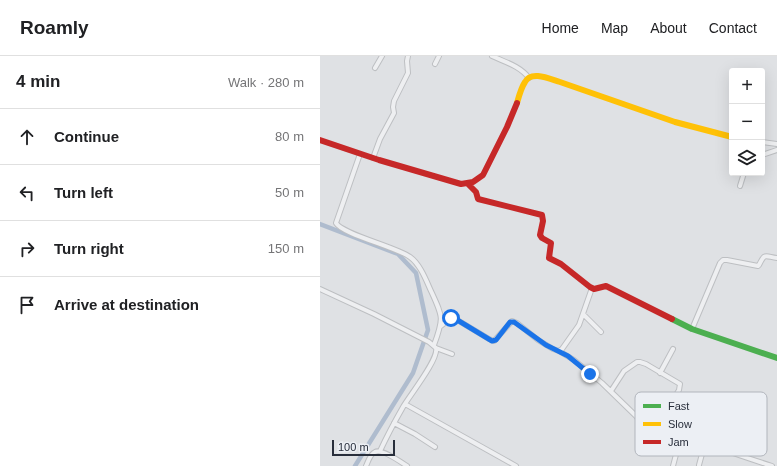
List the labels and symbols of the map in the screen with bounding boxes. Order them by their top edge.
route start [442,309,460,327]
route end [581,365,599,383]
legend [635,392,767,456]
text: Fast [668,400,689,412]
text: Slow [668,418,692,430]
text: Jam [668,436,689,448]
scale bar [332,438,395,457]

